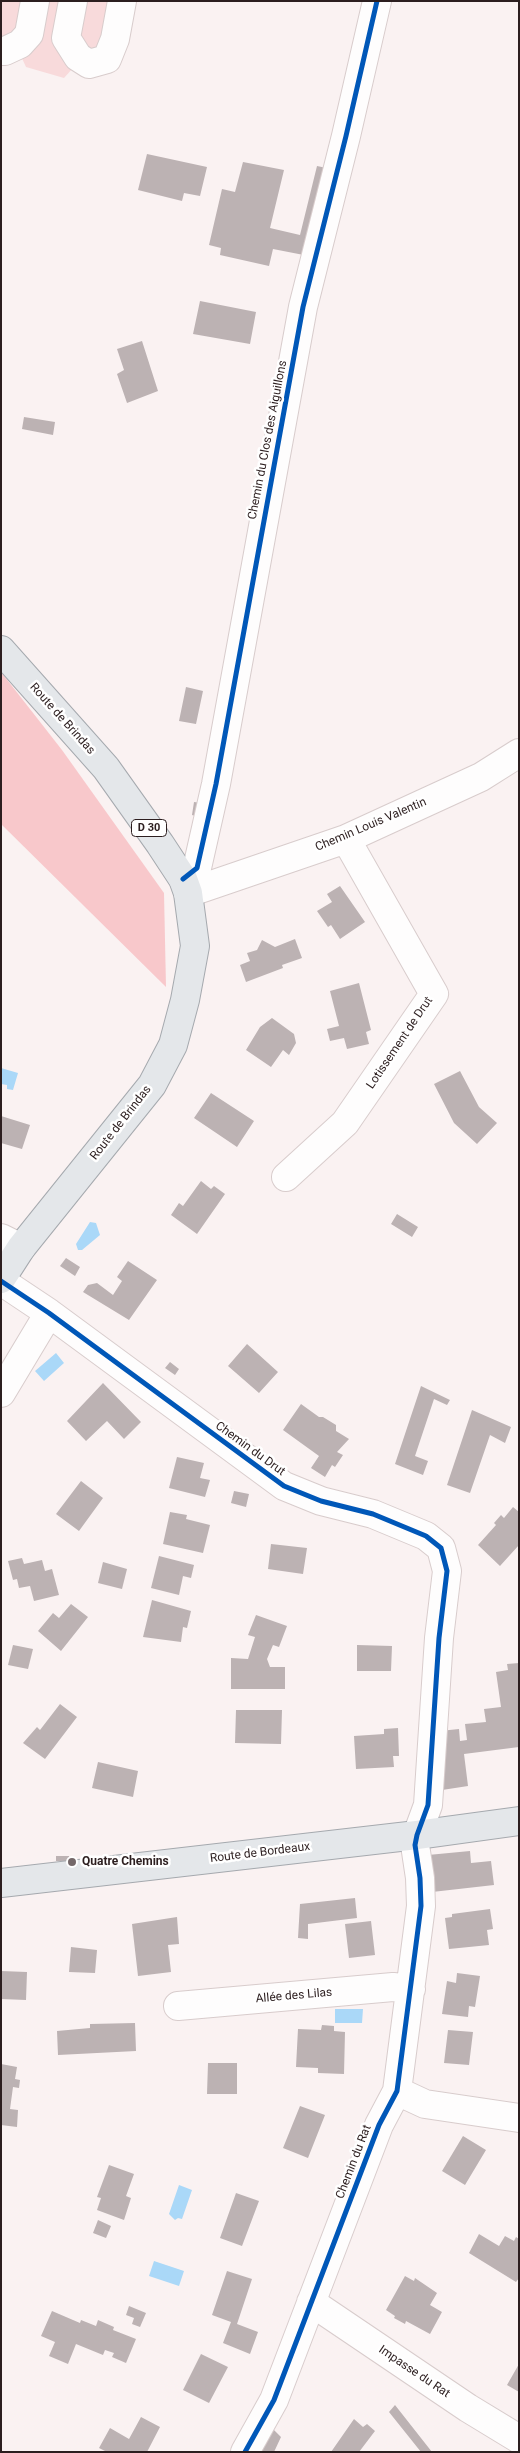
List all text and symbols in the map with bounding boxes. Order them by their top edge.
street label: Chemin du Clos des Aiguillons [246,359,290,521]
street label: Route de Brindas [26,680,98,758]
street label: Chemin Louis Valentin [313,795,429,855]
road number: D 30 [132,820,166,836]
street label: Lotissement de Drut [364,994,436,1092]
street label: Route de Brindas [87,1083,155,1163]
street label: Chemin du Drut [212,1419,288,1479]
street label: Route de Bordeaux [209,1840,311,1866]
place label: Quatre Chemins [82,1855,169,1869]
marker: Quatre Chemins [66,1856,78,1868]
street label: Allée des Lilas [255,1985,333,2007]
street label: Chemin du Rat [333,2123,375,2201]
street label: Impasse du Rat [376,2343,452,2401]

